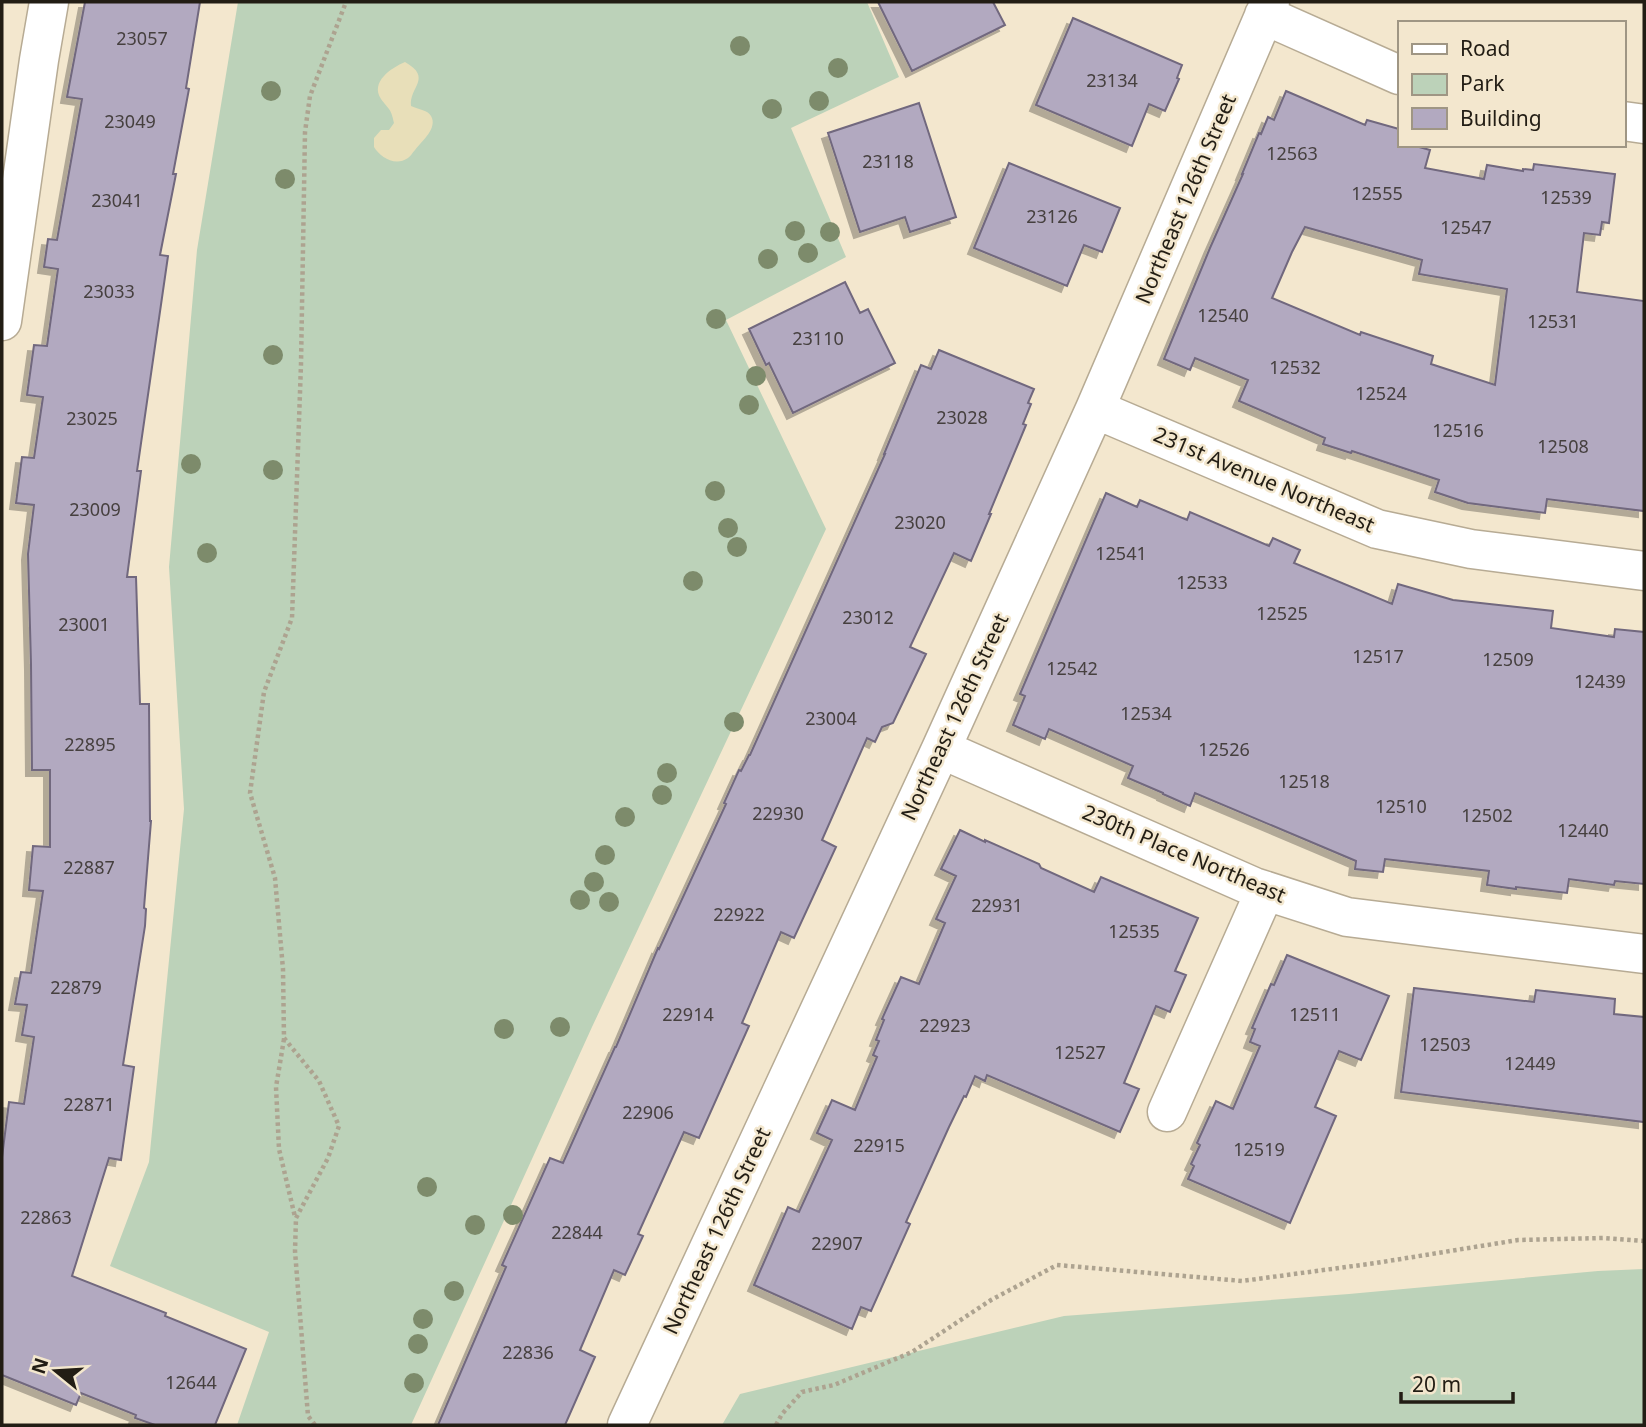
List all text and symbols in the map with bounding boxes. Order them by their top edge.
legend [1398,21,1625,147]
house number: 23057 [116,26,168,50]
text: Road [1460,34,1510,62]
house number: 23134 [1086,68,1138,92]
text: Park [1460,69,1505,97]
street label: Northeast 126th Street [1128,89,1242,308]
text: Building [1460,104,1542,132]
house number: 23049 [104,109,156,133]
house number: 12563 [1266,141,1318,165]
house number: 23118 [862,149,914,173]
house number: 12555 [1351,181,1403,205]
house number: 12539 [1540,185,1592,209]
house number: 23041 [91,188,143,212]
house number: 23126 [1026,204,1078,228]
house number: 12547 [1440,215,1492,239]
house number: 23033 [83,279,135,303]
house number: 12540 [1197,303,1249,327]
house number: 12531 [1527,309,1579,333]
house number: 23110 [792,326,844,350]
house number: 12532 [1269,355,1321,379]
house number: 12524 [1355,381,1407,405]
house number: 23028 [936,405,988,429]
house number: 23025 [66,406,118,430]
house number: 12516 [1432,418,1484,442]
street label: 231st Avenue Northeast [1150,420,1380,539]
house number: 12508 [1537,434,1589,458]
house number: 23009 [69,497,121,521]
house number: 23020 [894,510,946,534]
house number: 12541 [1095,541,1147,565]
house number: 12533 [1176,570,1228,594]
house number: 12525 [1256,601,1308,625]
house number: 23012 [842,605,894,629]
street label: Northeast 126th Street [894,608,1015,825]
house number: 23001 [58,612,110,636]
house number: 12517 [1352,644,1404,668]
house number: 12509 [1482,647,1534,671]
house number: 12542 [1046,656,1098,680]
house number: 12439 [1574,669,1626,693]
house number: 12534 [1120,701,1172,725]
house number: 23004 [805,706,857,730]
house number: 22895 [64,732,116,756]
house number: 12526 [1198,737,1250,761]
house number: 12518 [1278,769,1330,793]
house number: 12510 [1375,794,1427,818]
street label: 230th Place Northeast [1078,798,1291,909]
house number: 22930 [752,801,804,825]
house number: 12502 [1461,803,1513,827]
house number: 12440 [1557,818,1609,842]
house number: 22887 [63,855,115,879]
house number: 22931 [971,893,1023,917]
house number: 22922 [713,902,765,926]
house number: 12535 [1108,919,1160,943]
house number: 22879 [50,975,102,999]
house number: 22914 [662,1002,714,1026]
house number: 12511 [1289,1002,1341,1026]
house number: 22923 [919,1013,971,1037]
house number: 12503 [1419,1032,1471,1056]
house number: 12527 [1054,1040,1106,1064]
house number: 12449 [1504,1051,1556,1075]
house number: 22871 [63,1092,115,1116]
house number: 22906 [622,1100,674,1124]
street label: Northeast 126th Street [656,1122,777,1339]
house number: 22915 [853,1133,905,1157]
house number: 12519 [1233,1137,1285,1161]
house number: 22863 [20,1205,72,1229]
house number: 22844 [551,1220,603,1244]
house number: 22907 [811,1231,863,1255]
north arrow [21,1336,91,1406]
house number: 22836 [502,1340,554,1364]
text: N [25,1354,55,1377]
scale bar [1401,1360,1513,1404]
house number: 12644 [165,1370,217,1394]
text: 20 m [1412,1370,1461,1398]

